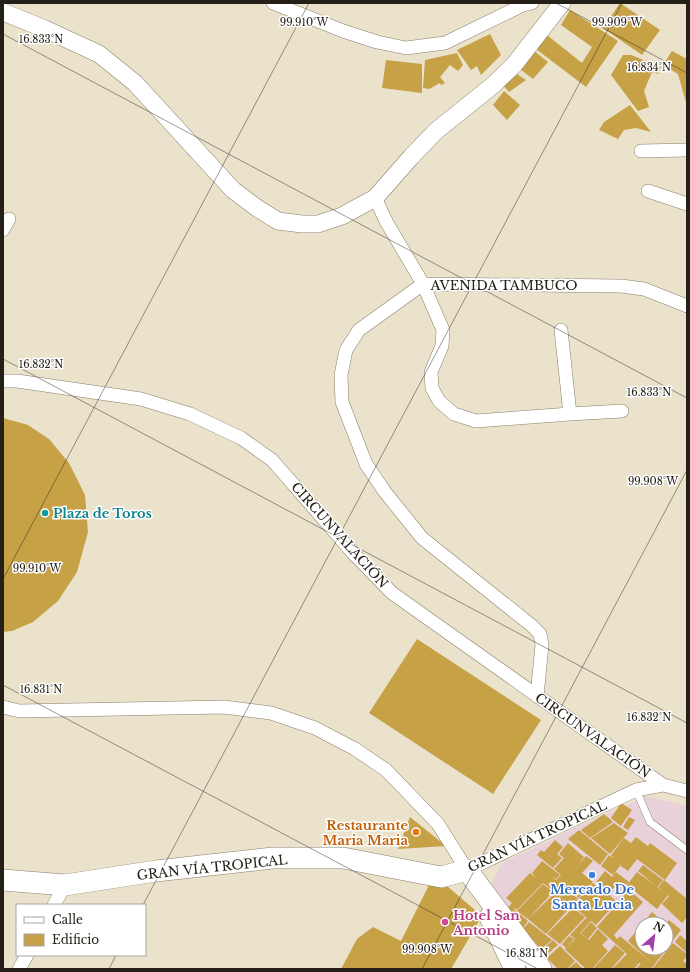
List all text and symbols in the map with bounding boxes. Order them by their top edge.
text: 99.910°W [280,16,328,29]
text: 99.909°W [592,16,642,29]
text: 16.833°N [19,33,63,46]
text: 16.834°N [627,61,671,74]
street label: AVENIDA TAMBUCO [429,277,578,294]
text: 16.832°N [19,358,63,371]
text: 16.833°N [627,386,671,399]
text: 99.908°W [628,475,678,488]
street label: CIRCUNVALACIÓN [287,479,392,592]
place label: Plaza de Toros [53,505,152,522]
marker: Plaza de Toros [40,508,50,518]
text: 99.910°W [13,562,61,575]
text: 16.831°N [20,683,62,696]
street label: CIRCUNVALACIÓN [532,689,654,782]
text: 16.832°N [627,711,671,724]
street label: GRAN VÍA TROPICAL [465,796,610,876]
place label: Restaurante Maria Maria [323,817,409,849]
marker: Restaurante Maria Maria [411,827,421,837]
street label: GRAN VÍA TROPICAL [136,851,289,884]
marker: Mercado De Santa Lucia [587,870,597,880]
place label: Mercado De Santa Lucia [550,881,634,913]
legend [16,904,146,956]
place label: Hotel San Antonio [452,907,520,939]
text: Calle [52,912,83,927]
north arrow [634,916,674,956]
marker: Hotel San Antonio [440,917,450,927]
text: N [651,919,667,936]
text: Edificio [52,932,99,947]
text: 99.908°W [402,943,452,956]
text: 16.831°N [506,947,548,960]

